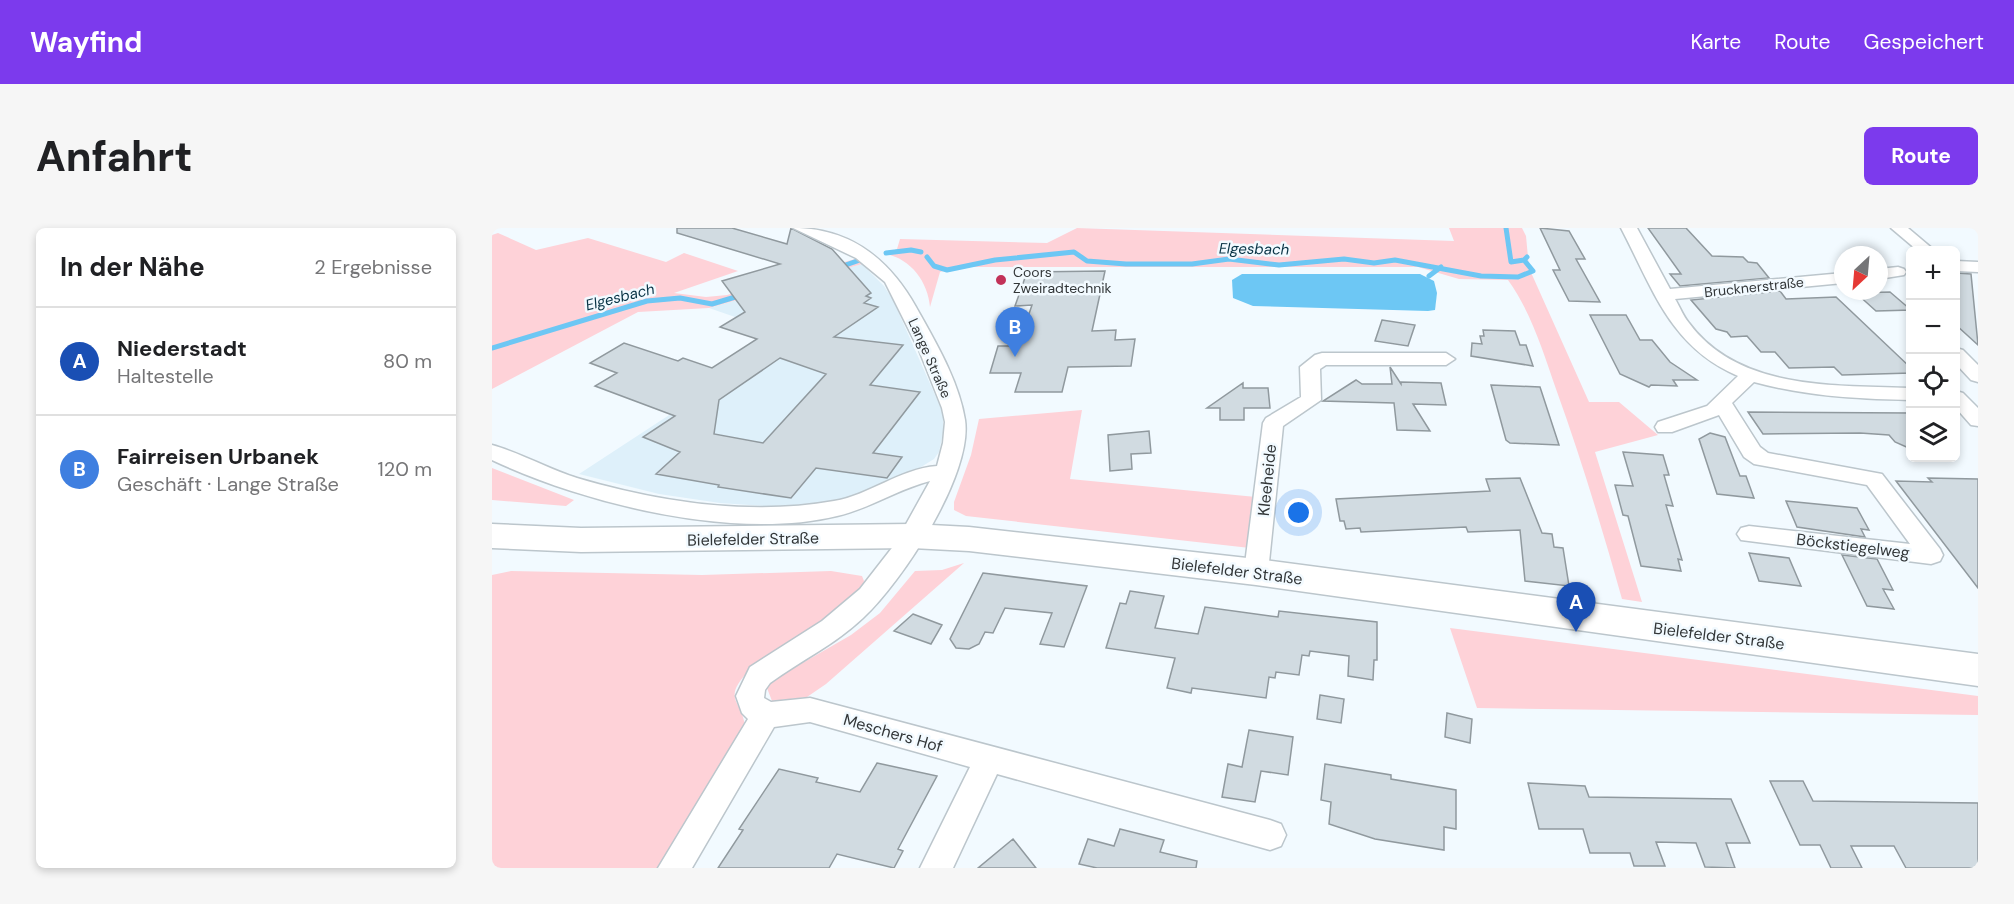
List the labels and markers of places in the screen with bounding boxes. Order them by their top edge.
place label: Coors Zweiradtechnik [1013,263,1112,297]
marker: Coors Zweiradtechnik [994,273,1008,287]
pin: B [996,308,1034,357]
pin: A [1556,582,1596,632]

